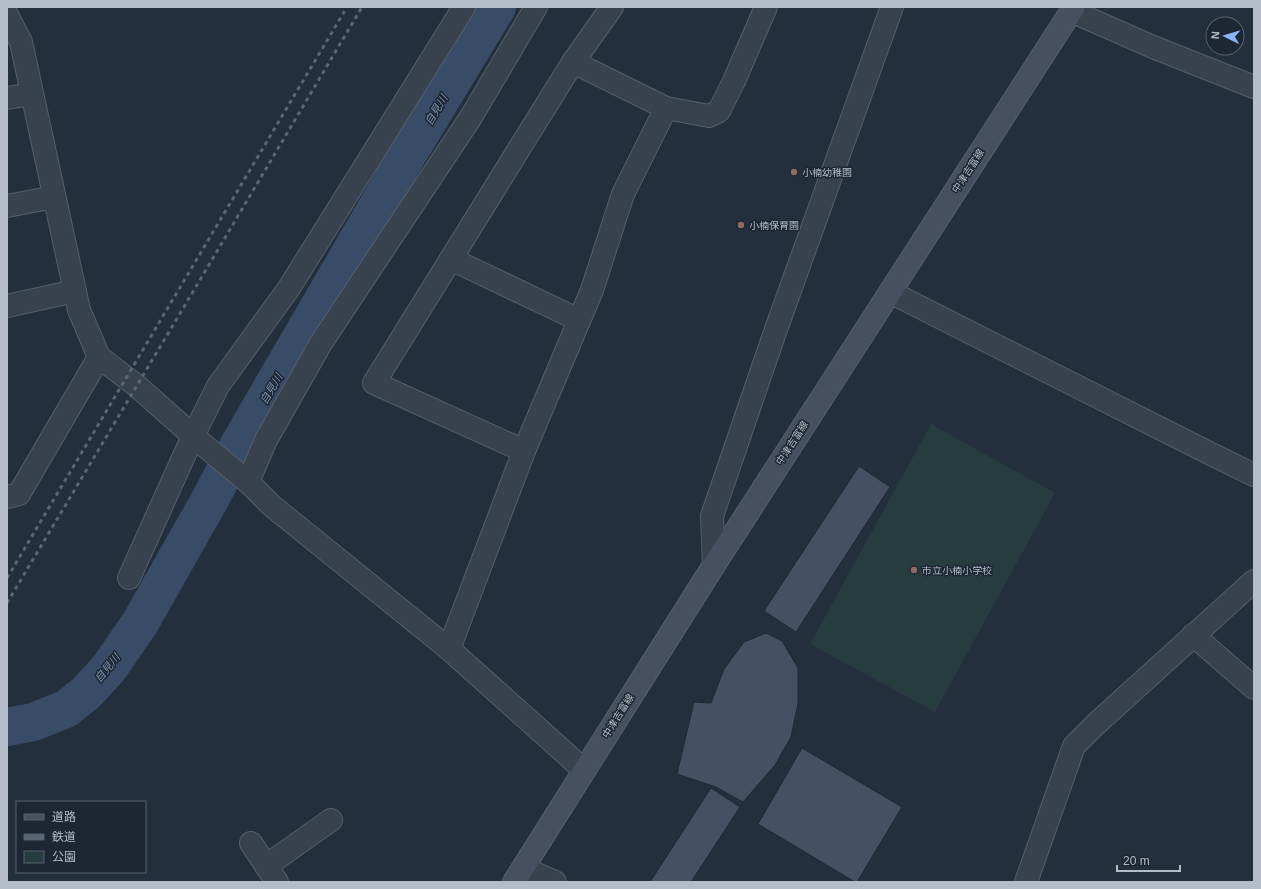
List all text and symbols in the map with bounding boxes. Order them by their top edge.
north arrow [1205,16,1245,56]
text: N [1209,31,1221,40]
water label: 自見川 [422,92,450,127]
street label: 中津吉富線 [950,147,986,195]
marker: 小楠幼稚園 [789,167,799,177]
place label: 小楠幼稚園 [802,167,852,178]
marker: 小楠保育園 [736,220,746,230]
place label: 小楠保育園 [749,220,799,231]
water label: 自見川 [257,371,285,406]
street label: 中津吉富線 [774,419,810,467]
marker: 市立小楠小学校 [909,565,919,575]
place label: 市立小楠小学校 [922,565,992,576]
water label: 自見川 [92,651,123,685]
street label: 中津吉富線 [600,692,636,740]
legend [16,801,146,873]
text: 道路 [52,810,76,824]
text: 鉄道 [52,830,76,844]
scale bar [1117,847,1180,873]
text: 公園 [52,850,76,864]
text: 20 m [1123,854,1150,868]

